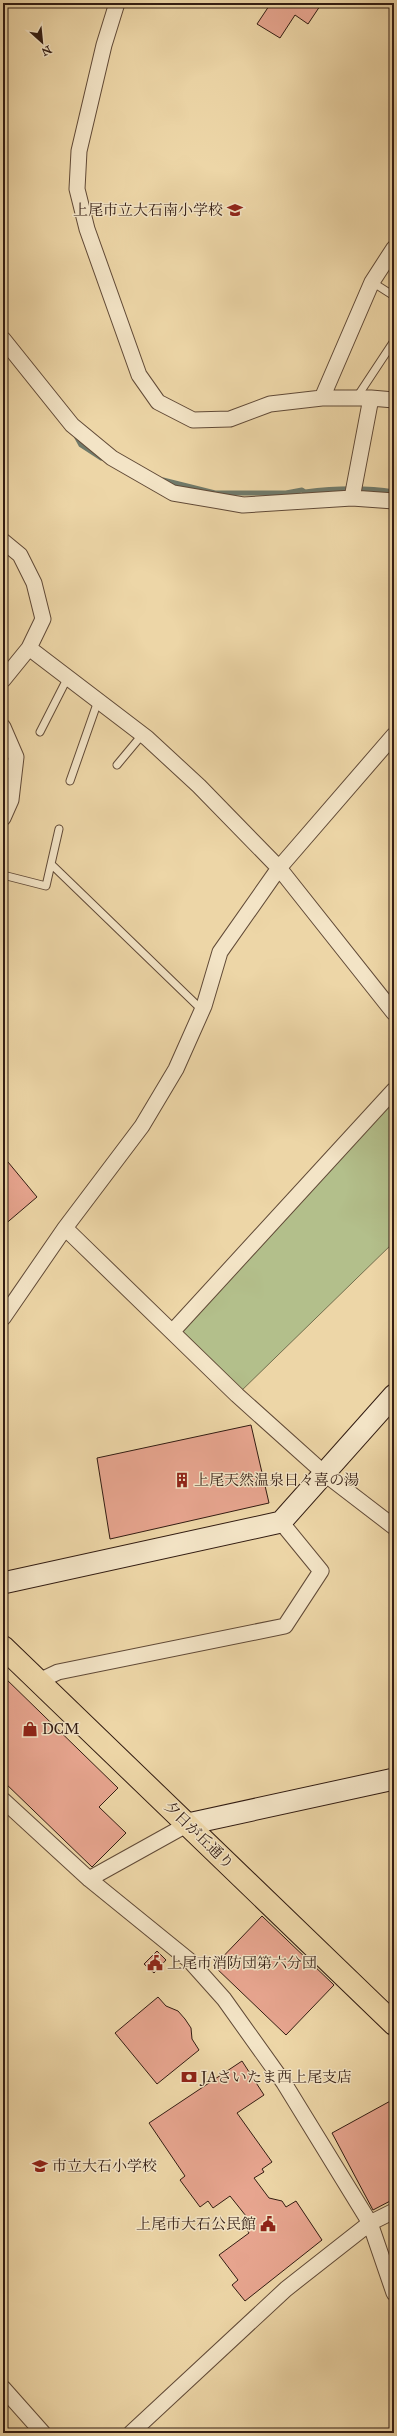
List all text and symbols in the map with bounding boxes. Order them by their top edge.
north arrow [22,22,62,62]
text: N [39,43,53,59]
place label: 上尾市立大石南小学校 [73,201,223,219]
school or university icon: 上尾市立大石南小学校 [226,201,244,219]
building icon: 上尾天然温泉日々喜の湯 [173,1471,191,1489]
place label: 上尾天然温泉日々喜の湯 [194,1471,359,1489]
shop icon: DCM [21,1720,39,1738]
place label: DCM [42,1720,80,1738]
street label: 夕日が丘通り [160,1797,238,1873]
public building icon: 上尾市消防団第六分団 [146,1954,164,1972]
place label: 上尾市消防団第六分団 [167,1954,317,1972]
bank icon: JAさいたま西上尾支店 [180,2068,198,2086]
place label: JAさいたま西上尾支店 [199,2068,352,2087]
school or university icon: 市立大石小学校 [31,2157,49,2175]
place label: 市立大石小学校 [52,2157,157,2175]
place label: 上尾市大石公民館 [136,2215,256,2233]
public building icon: 上尾市大石公民館 [259,2215,277,2233]

